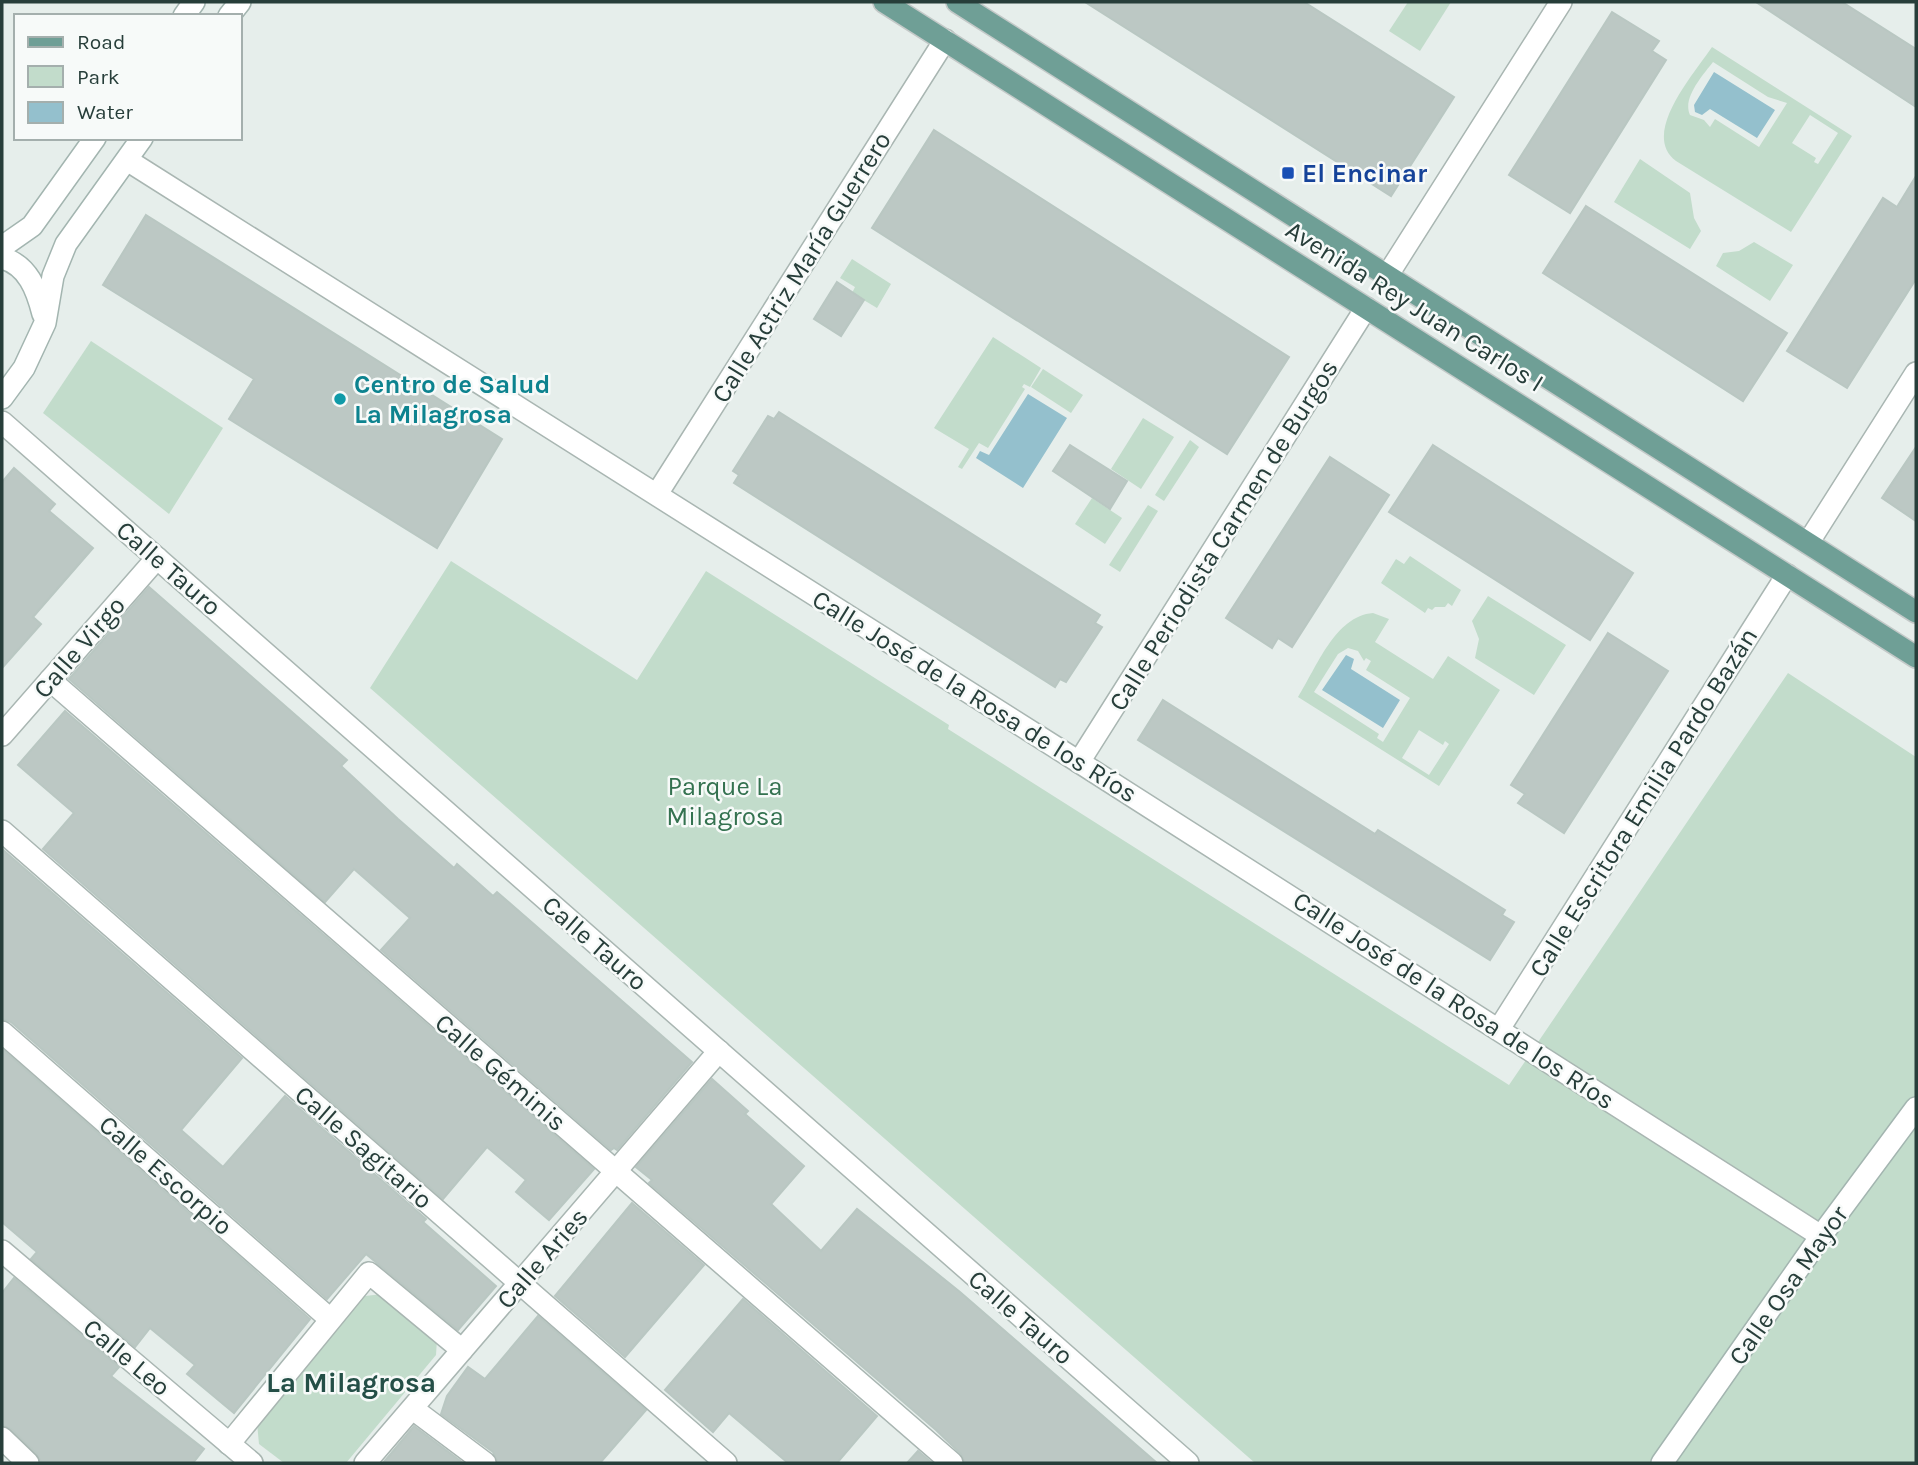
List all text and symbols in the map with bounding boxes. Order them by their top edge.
legend [14,14,242,140]
text: Road [77,30,125,54]
text: Park [77,65,120,89]
text: Water [77,100,133,124]
street label: Calle Actriz María Guerrero [705,126,898,408]
place label: El Encinar [1302,158,1428,189]
marker: El Encinar [1280,165,1296,181]
street label: Avenida Rey Juan Carlos I [1280,214,1549,399]
street label: Calle Periodista Carmen de Burgos [1102,354,1345,717]
place label: Centro de Salud La Milagrosa [354,369,551,430]
marker: Centro de Salud La Milagrosa [332,391,348,407]
street label: Calle Tauro [110,514,227,622]
street label: Calle José de la Rosa de los Ríos [807,583,1143,809]
street label: Calle Virgo [27,590,132,705]
street label: Calle Escritora Emilia Pardo Bazán [1523,622,1764,983]
park label: Parque La Milagrosa [666,771,784,832]
street label: Calle José de la Rosa de los Ríos [1287,885,1620,1116]
street label: Calle Tauro [536,889,653,997]
street label: Calle Géminis [429,1007,573,1138]
street label: Calle Sagitario [289,1079,439,1216]
street label: Calle Escorpio [93,1109,239,1242]
street label: Calle Osa Mayor [1722,1199,1855,1371]
street label: Calle Aries [490,1202,595,1315]
street label: Calle Tauro [962,1263,1079,1371]
street label: Calle Leo [77,1312,177,1403]
district label: La Milagrosa [266,1366,436,1399]

